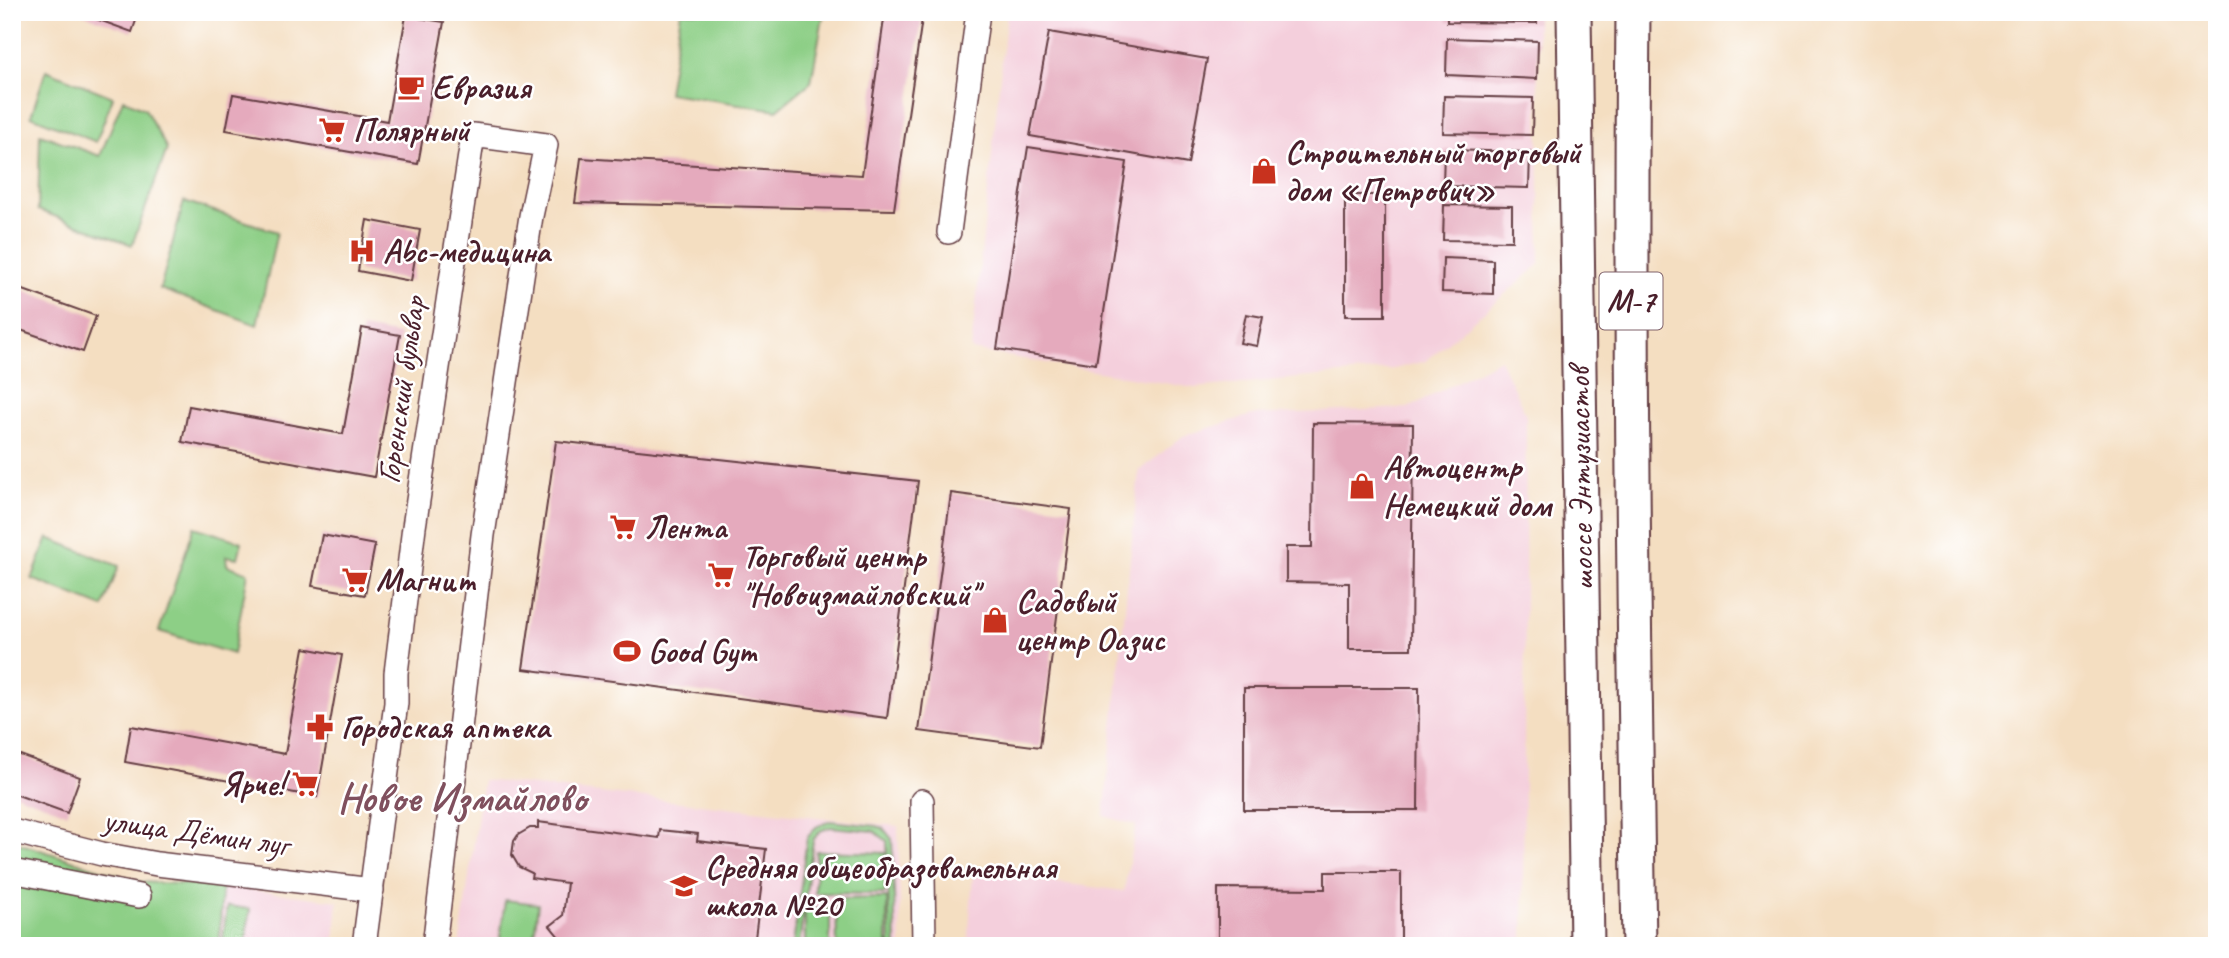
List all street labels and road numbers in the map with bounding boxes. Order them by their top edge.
road number: М-7 [1600,272,1662,330]
street label: Горенский бульвар [367,291,435,486]
street label: шоссе Энтузиастов [1557,361,1603,591]
street label: улица Дёмин луг [99,798,296,866]

